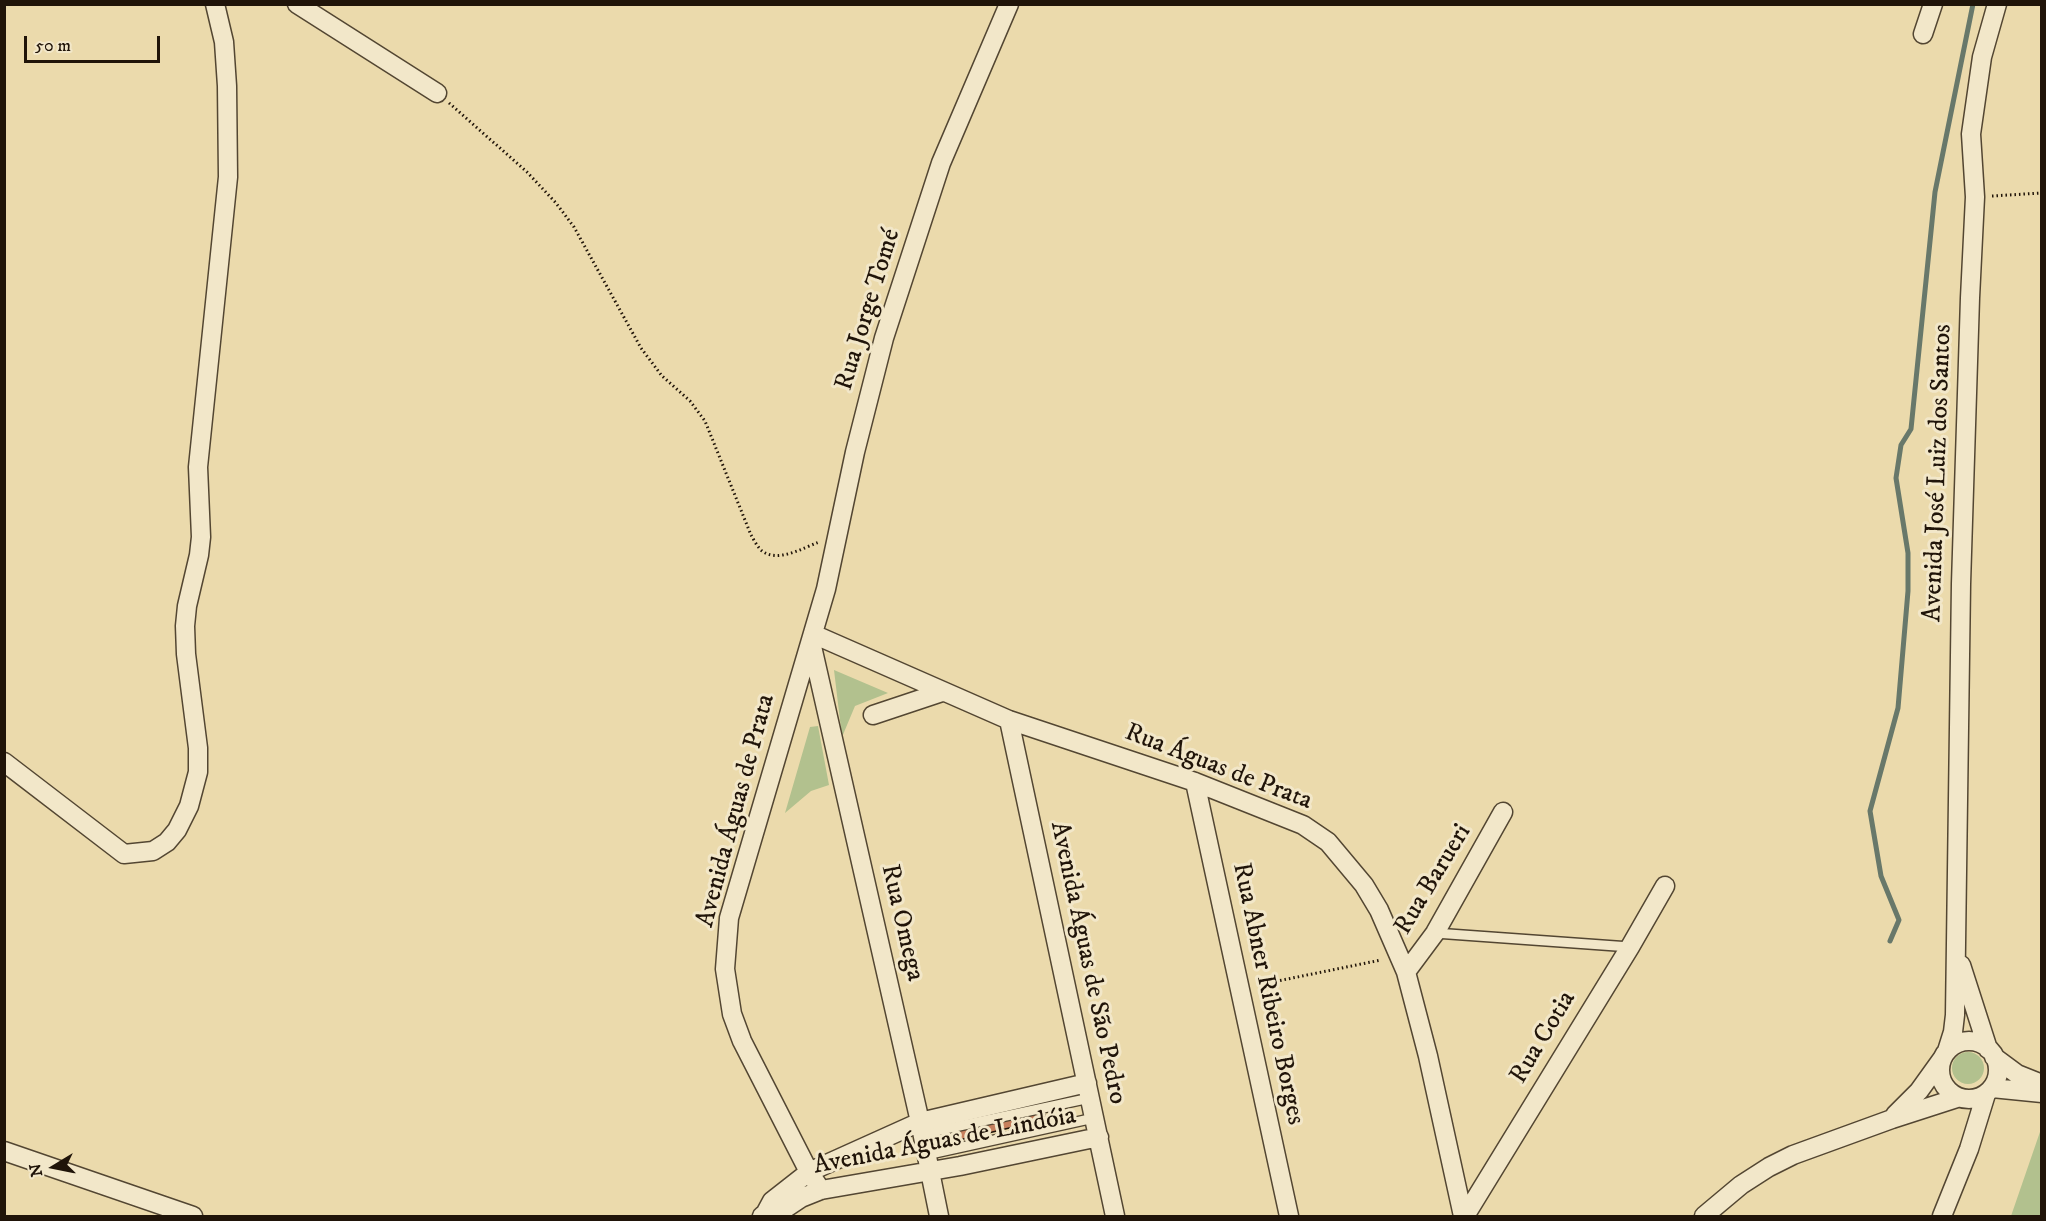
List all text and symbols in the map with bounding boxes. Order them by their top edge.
scale bar [27,24,164,62]
text: 50 m [35,35,71,57]
street label: Rua Jorge Tomé [830,225,908,395]
street label: Avenida José Luiz dos Santos [1918,323,1960,623]
street label: Avenida Águas de Prata [691,691,783,931]
street label: Rua Águas de Prata [1120,718,1316,818]
street label: Avenida Águas de São Pedro [1042,819,1132,1107]
street label: Rua Barueri [1389,819,1479,941]
street label: Rua Abner Ribeiro Borges [1224,860,1310,1128]
street label: Rua Omega [872,862,930,984]
street label: Rua Cotia [1504,986,1584,1090]
street label: Avenida Águas de Lindóia [811,1101,1079,1183]
north arrow [24,1137,84,1197]
text: N [25,1162,47,1178]

